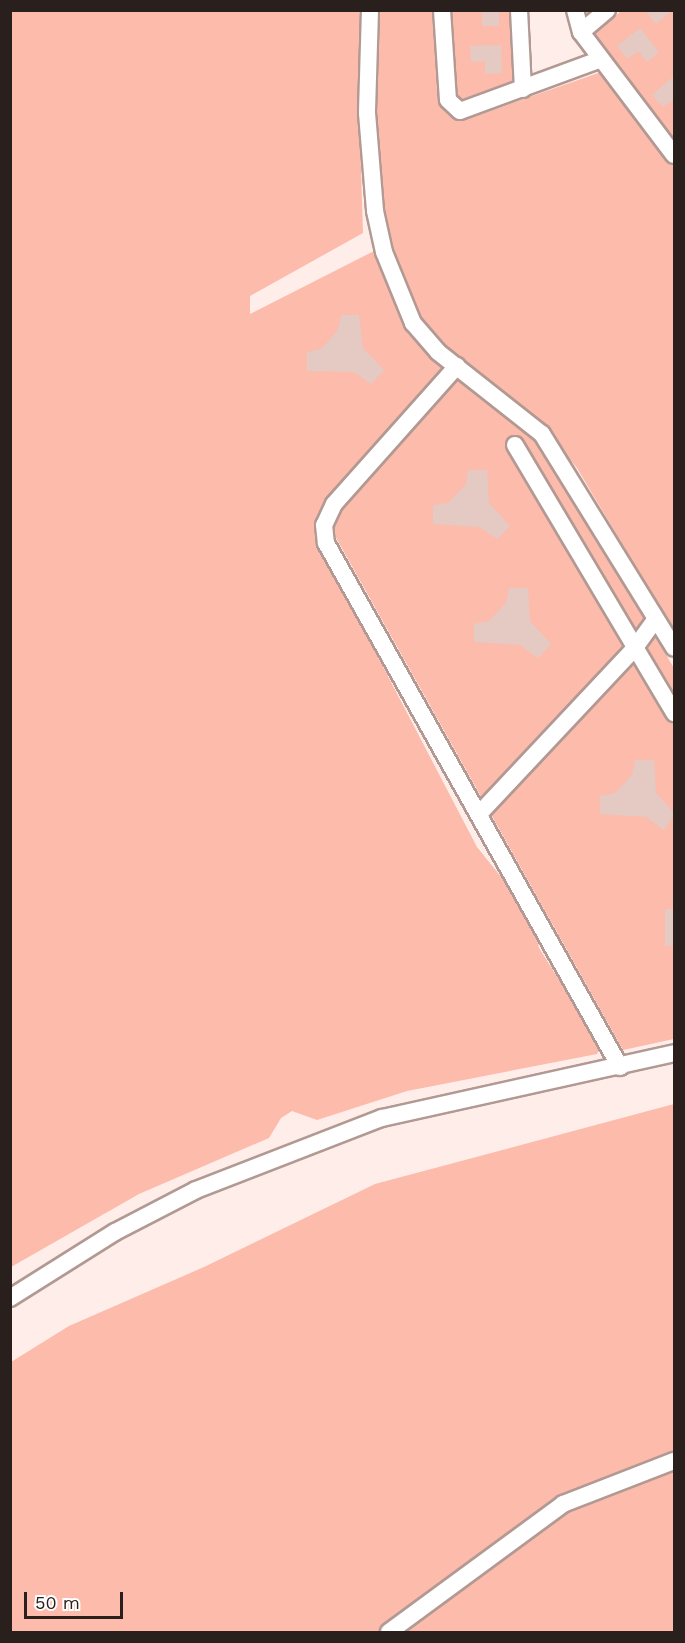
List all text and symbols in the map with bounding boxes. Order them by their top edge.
scale bar [27,1580,126,1618]
text: 50 m [35,1592,80,1613]

